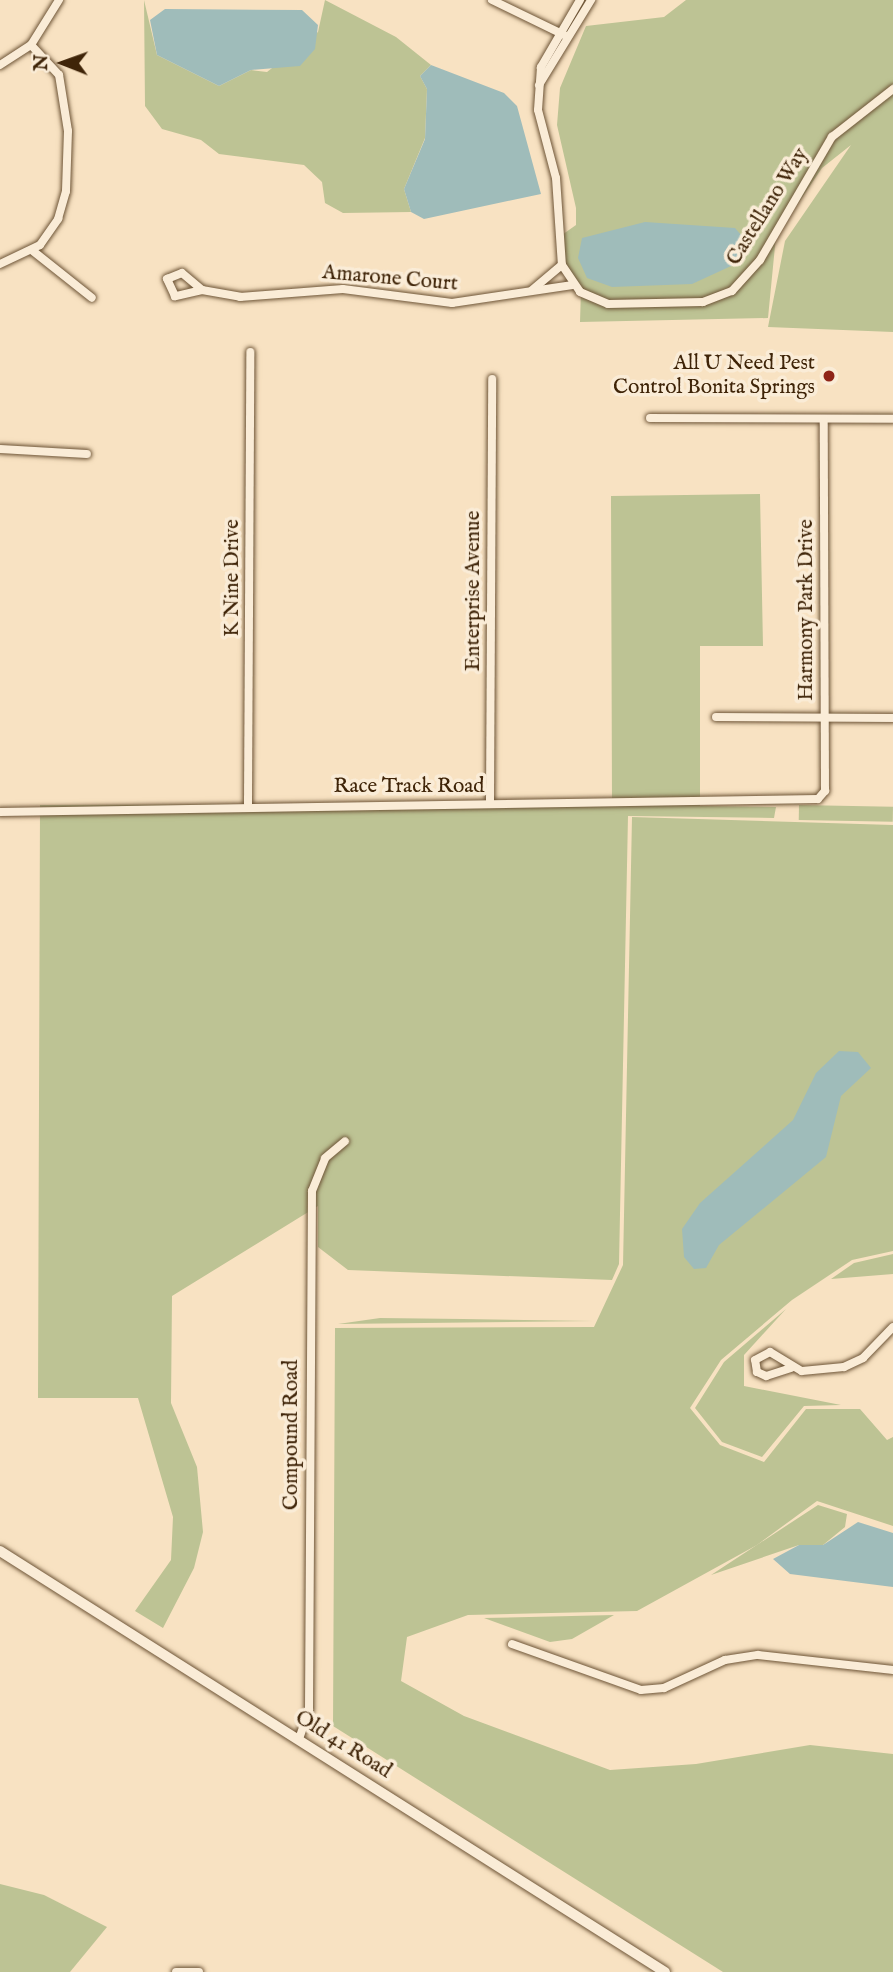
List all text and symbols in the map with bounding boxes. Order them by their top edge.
north arrow [28,28,98,98]
text: N [30,54,54,71]
street label: Castellano Way [722,144,814,270]
street label: Amarone Court [321,261,459,297]
place label: All U Need Pest Control Bonita Springs [613,351,815,401]
marker: All U Need Pest Control Bonita Springs [821,368,837,384]
street label: Enterprise Avenue [461,511,487,671]
street label: K Nine Drive [220,519,246,637]
street label: Harmony Park Drive [794,519,820,701]
street label: Race Track Road [334,774,484,800]
street label: Compound Road [279,1360,305,1510]
street label: Old 41 Road [290,1705,396,1785]

